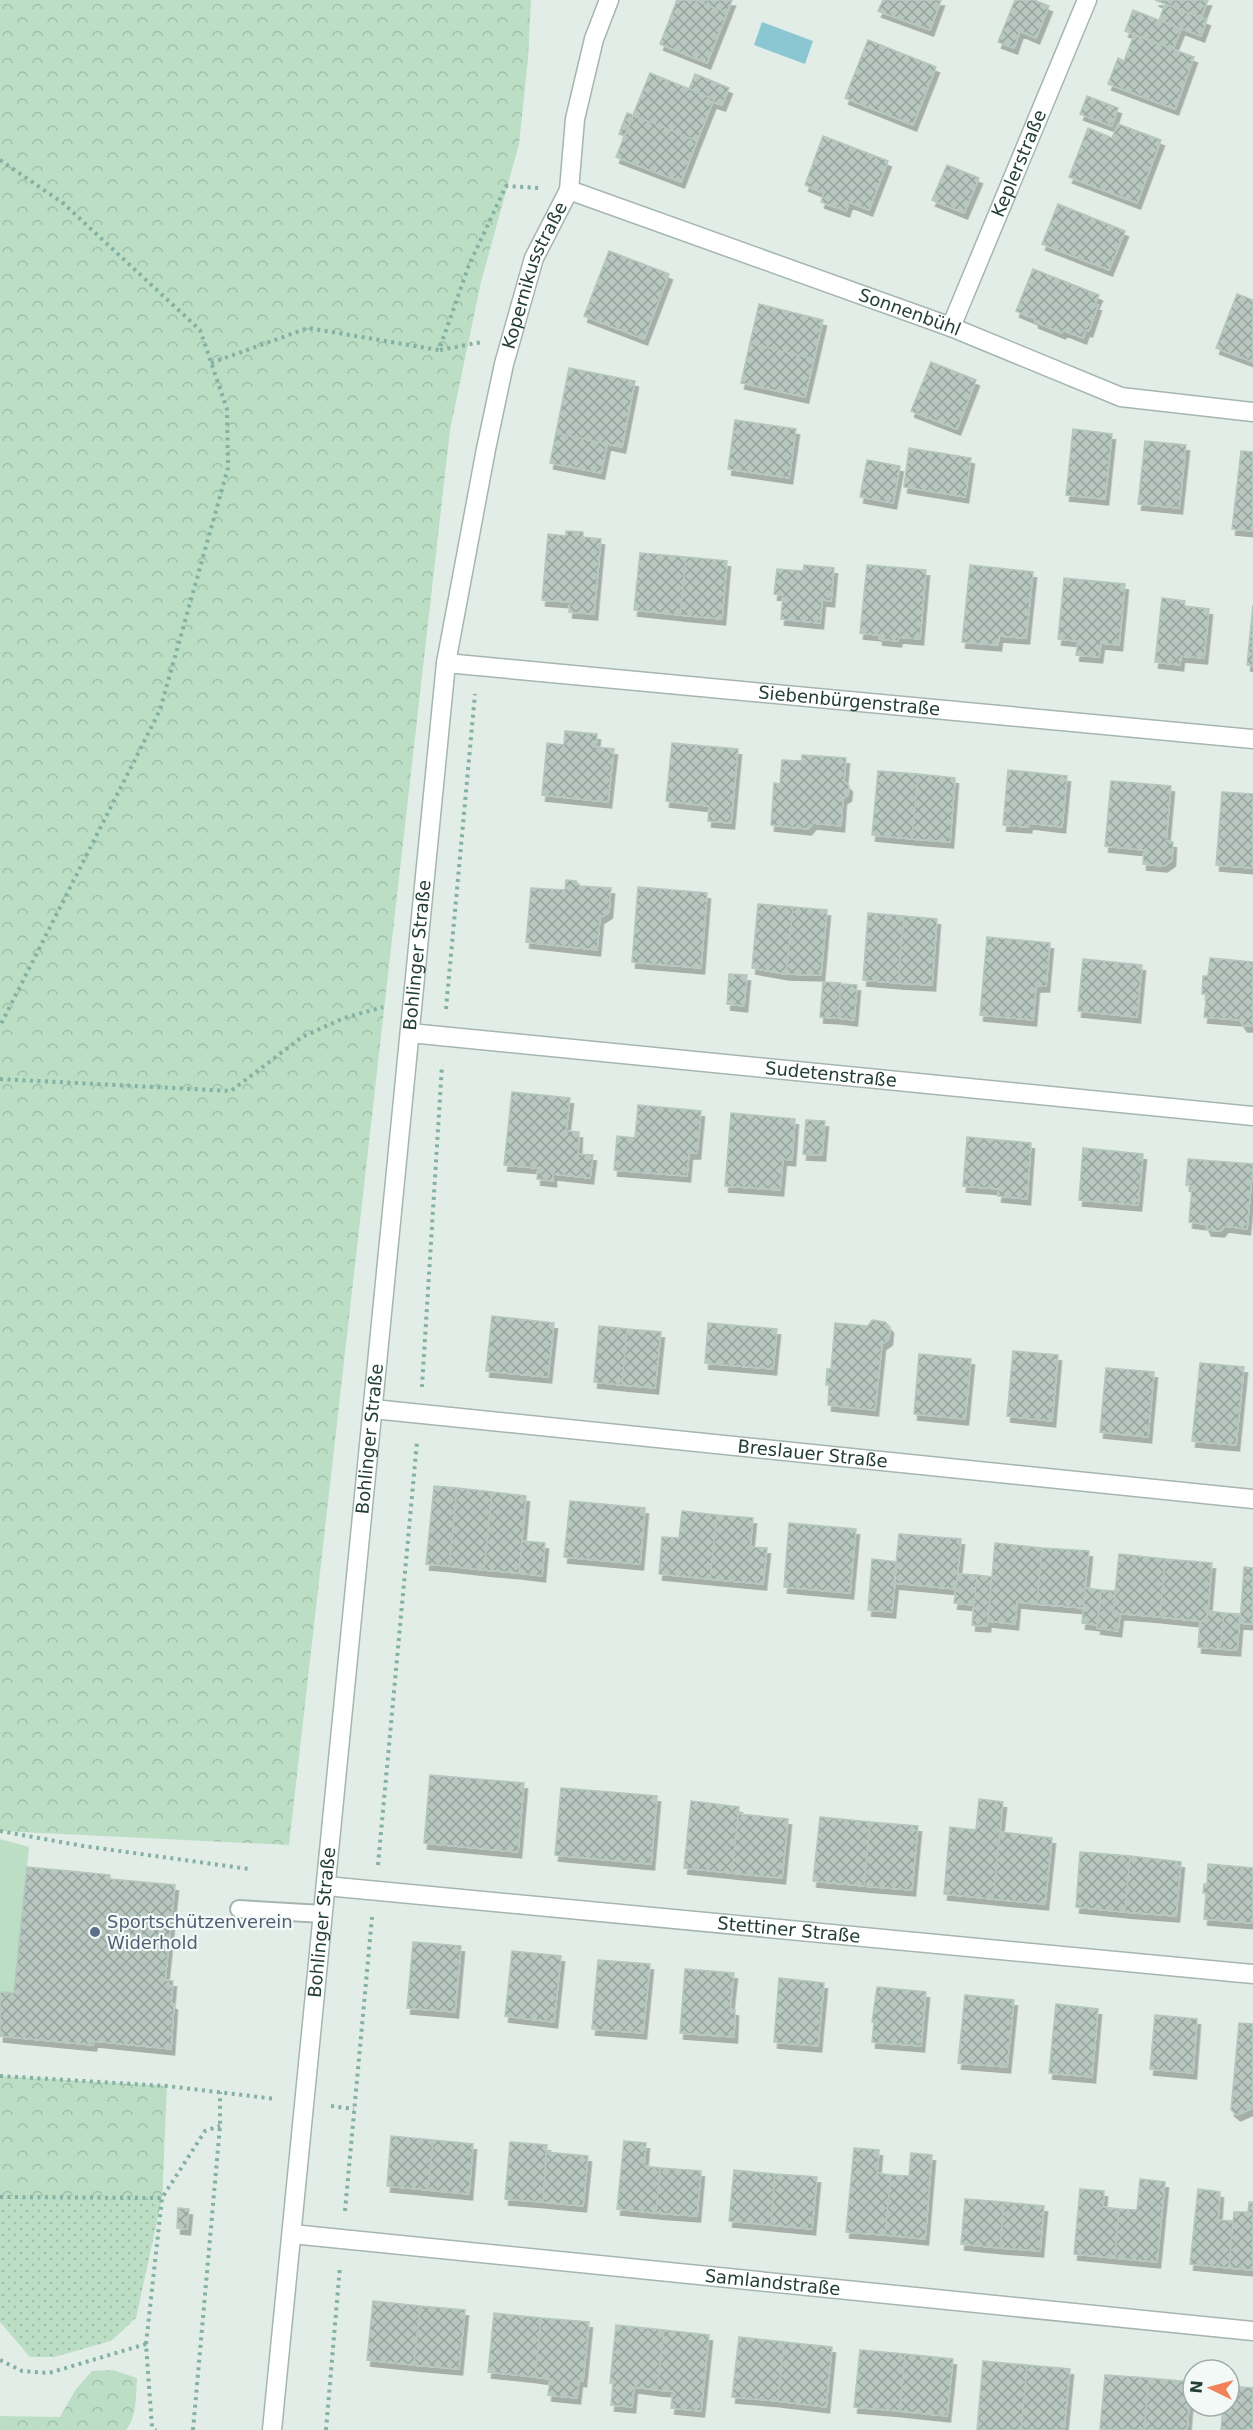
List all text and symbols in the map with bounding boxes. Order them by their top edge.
street label: Keplerstraße [987,107,1050,220]
street label: Kopernikusstraße [498,198,571,351]
street label: Sonnenbühl [856,284,964,340]
street label: Siebenbürgenstraße [757,681,941,719]
street label: Bohlinger Straße [399,879,435,1031]
street label: Sudetenstraße [764,1057,898,1091]
street label: Bohlinger Straße [351,1362,387,1515]
street label: Breslauer Straße [737,1435,889,1472]
street label: Bohlinger Straße [304,1846,339,1999]
place label: Sportschützenverein Widerhold [107,1911,293,1953]
street label: Stettiner Straße [716,1912,861,1947]
marker: Sportschützenverein Widerhold [88,1925,102,1939]
street label: Samlandstraße [704,2265,841,2299]
north arrow [1181,2358,1241,2418]
text: N [1187,2379,1207,2394]

